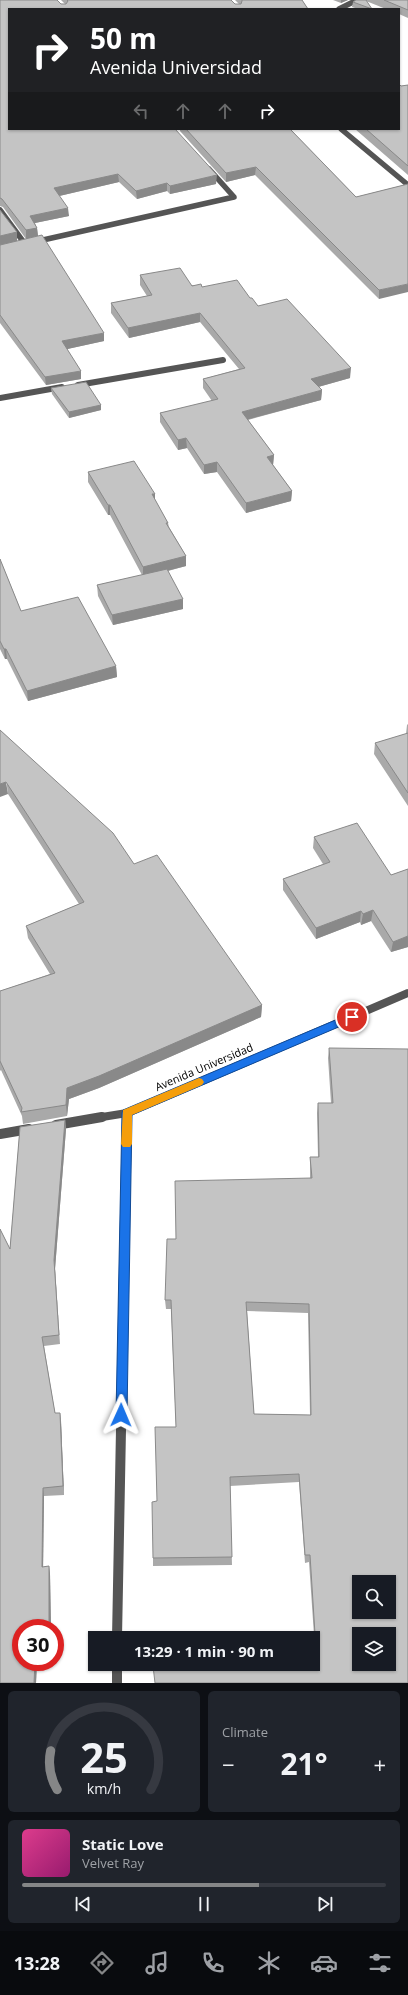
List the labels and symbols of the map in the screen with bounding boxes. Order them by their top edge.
pin [335,1000,369,1034]
street label: Avenida Universidad [152,1039,255,1094]
position arrow [100,1394,142,1436]
speed limit sign: 30 [12,1619,64,1671]

